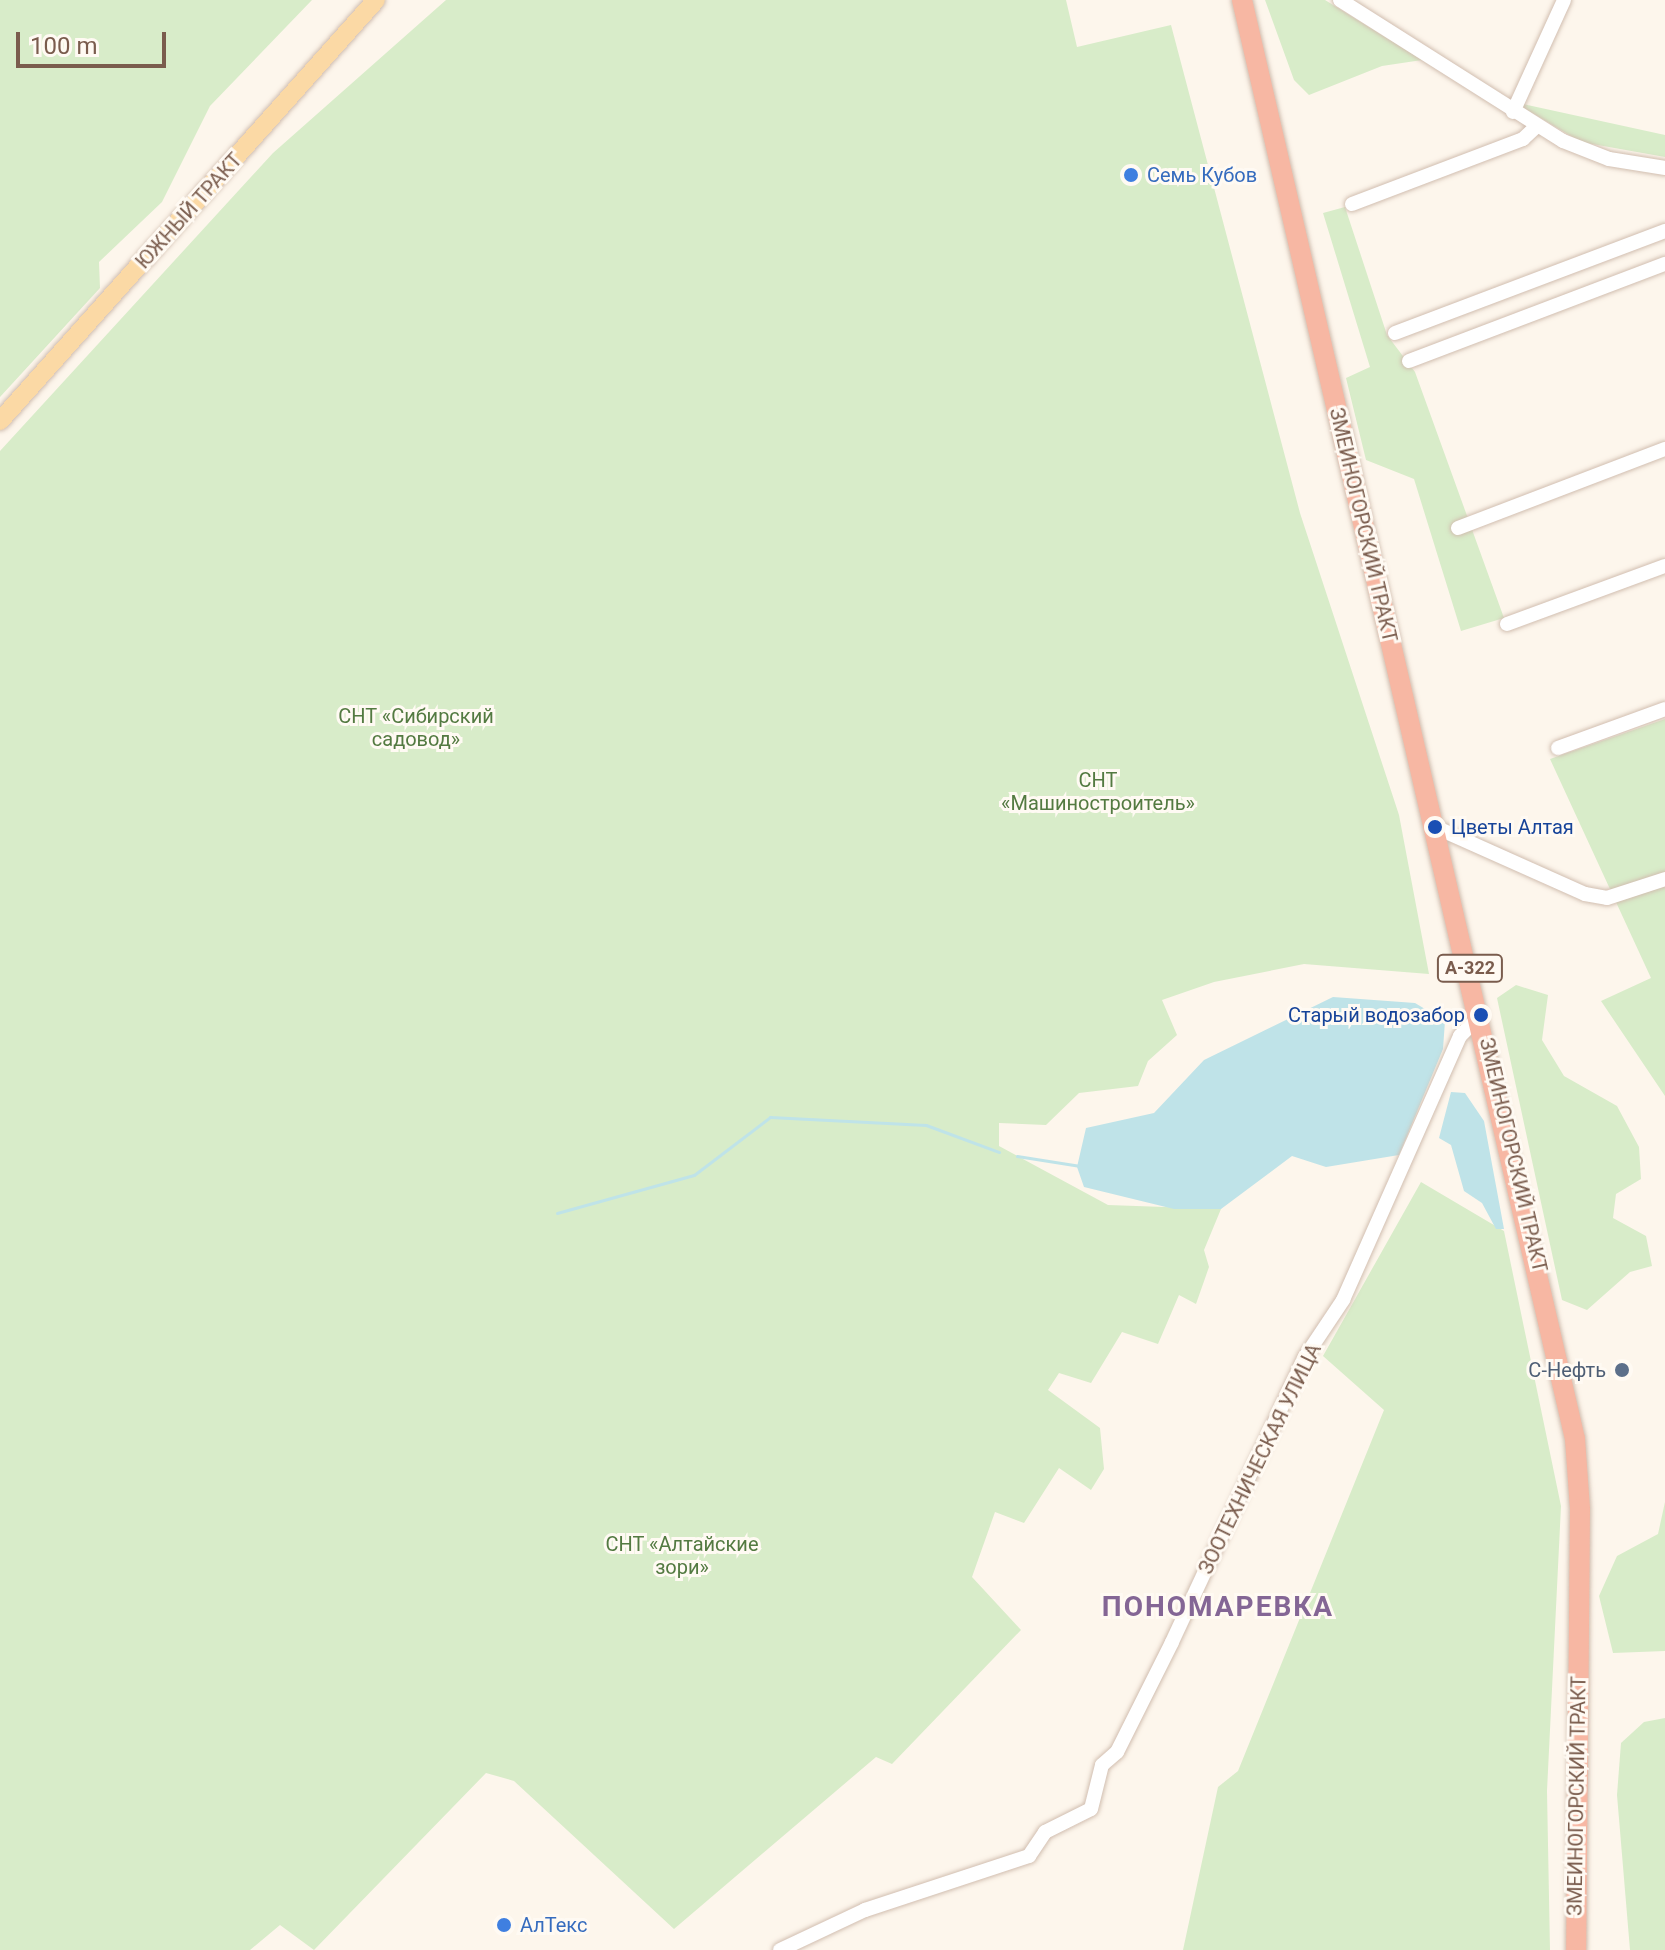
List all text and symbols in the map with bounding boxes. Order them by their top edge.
scale bar [20,16,170,66]
text: 100 m [30,32,97,60]
street label: ЮЖНЫЙ ТРАКТ [131,148,247,274]
place label: Семь Кубов [1147,163,1257,187]
marker: Семь Кубов [1122,166,1140,184]
street label: ЗМЕИНОГОРСКИЙ ТРАКТ [1324,405,1402,645]
park label: СНТ «Сибирский садовод» [338,705,494,752]
park label: СНТ «Машиностроитель» [1001,768,1195,815]
place label: Цветы Алтая [1451,815,1574,839]
marker: Цветы Алтая [1426,818,1444,836]
road number: А-322 [1436,954,1504,982]
place label: Старый водозабор [1288,1003,1465,1027]
marker: Старый водозабор [1472,1006,1490,1024]
street label: ЗМЕИНОГОРСКИЙ ТРАКТ [1474,1035,1552,1275]
street label: ЗООТЕХНИЧЕСКАЯ УЛИЦА [1194,1340,1326,1578]
place label: С-Нефть [1528,1358,1606,1382]
marker: С-Нефть [1613,1361,1631,1379]
park label: СНТ «Алтайские зори» [605,1533,759,1580]
district label: ПОНОМАРЕВКА [1102,1590,1334,1624]
street label: ЗМЕИНОГОРСКИЙ ТРАКТ [1563,1676,1591,1916]
place label: АлТекс [520,1913,587,1937]
marker: АлТекс [495,1916,513,1934]

